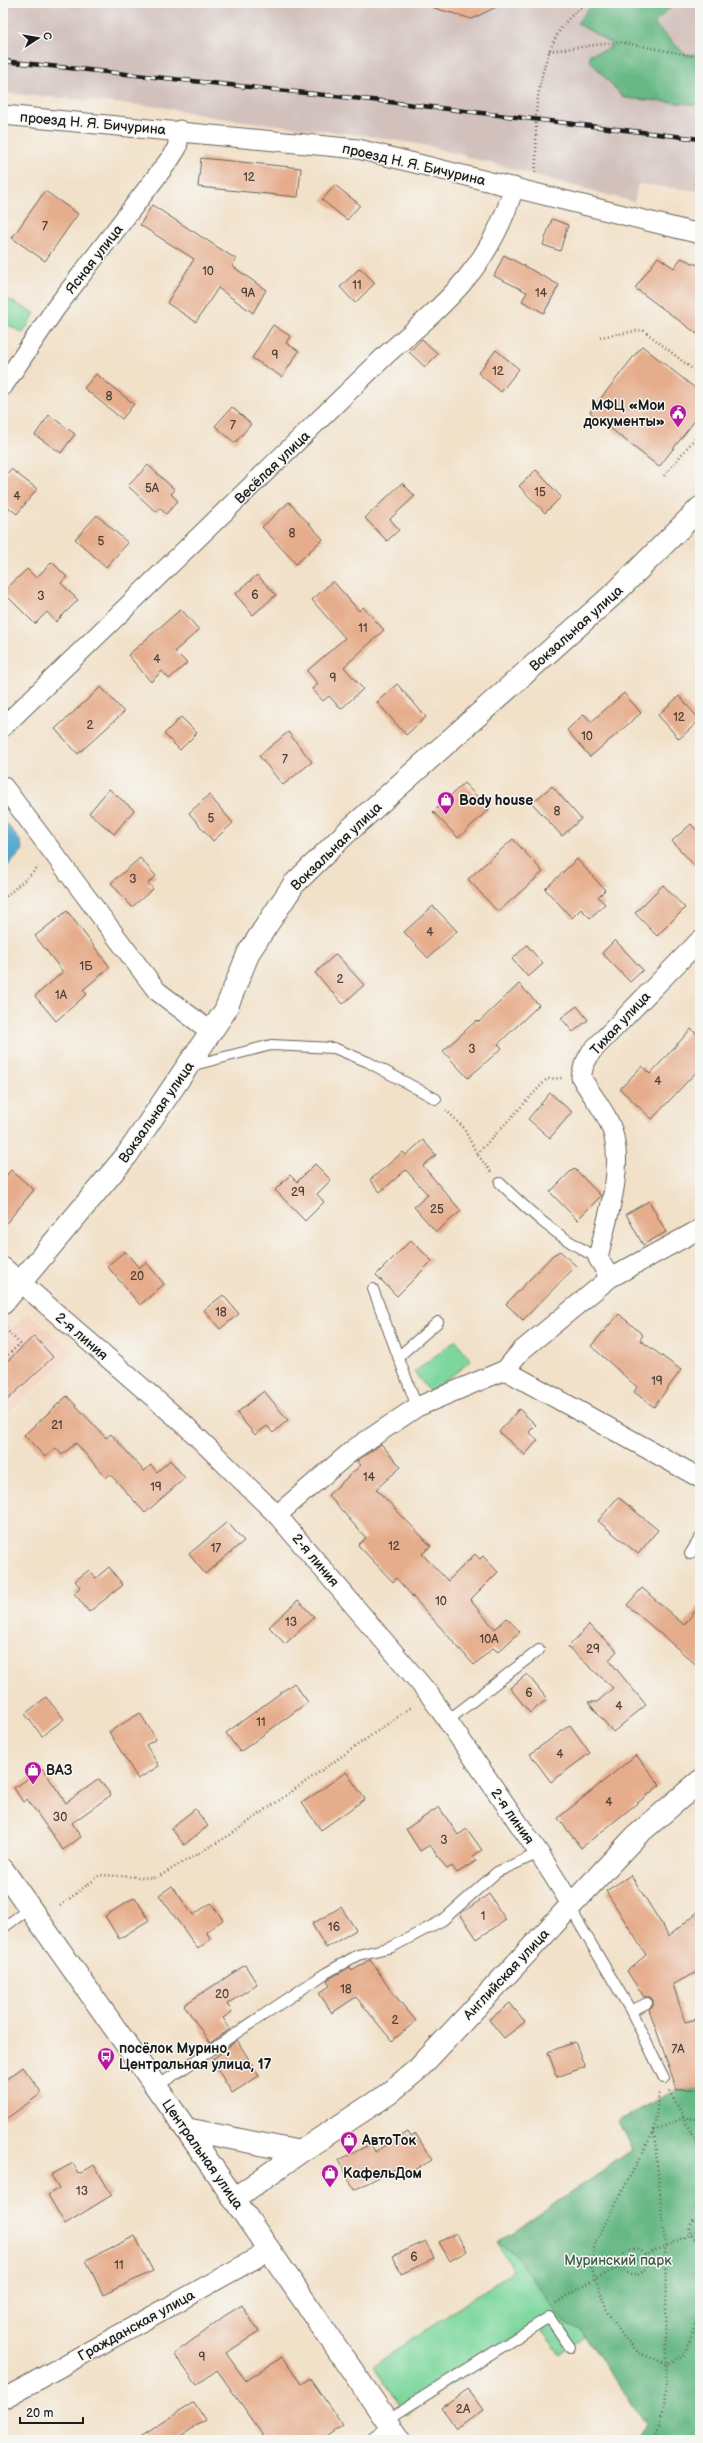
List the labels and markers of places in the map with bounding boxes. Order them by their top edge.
place label: МФЦ «Мои документы» [582,397,665,430]
public building icon: МФЦ «Мои документы» [668,403,688,428]
shop icon: Body house [436,790,456,815]
place label: Body house [459,792,533,809]
shop icon: ВАЗ [23,1760,43,1785]
place label: ВАЗ [46,1762,73,1779]
place label: посёлок Мурино, Центральная улица, 17 [119,2040,272,2073]
bus stop icon: посёлок Мурино, Центральная улица, 17 [96,2046,116,2071]
shop icon: АвтоТок [339,2130,359,2155]
place label: АвтоТок [361,2132,416,2149]
shop icon: КафельДом [320,2163,340,2188]
place label: КафельДом [343,2165,422,2182]

